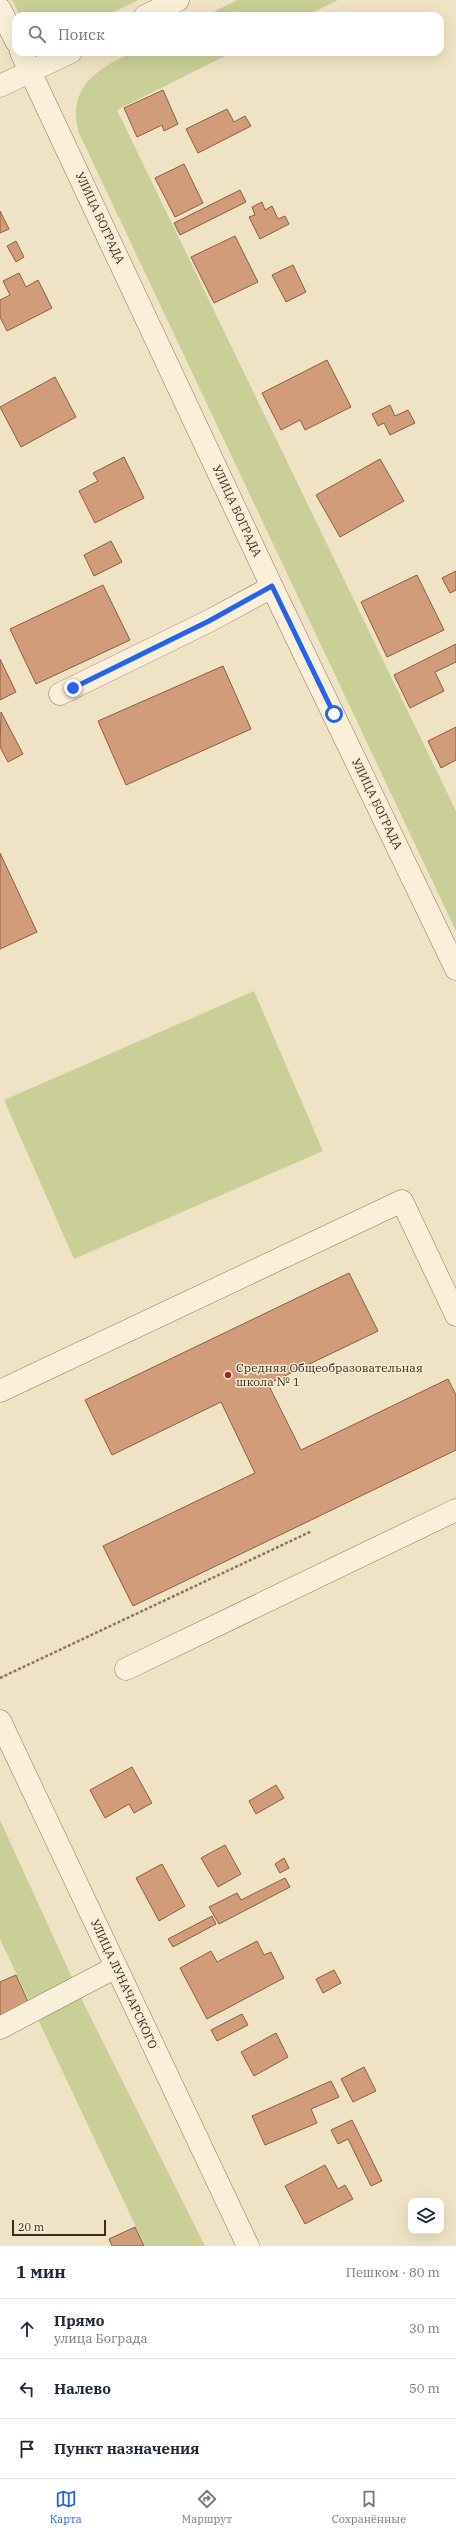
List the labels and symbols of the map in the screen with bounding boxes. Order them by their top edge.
street label: УЛИЦА БОГРАДА [73,169,129,267]
street label: УЛИЦА БОГРАДА [210,462,266,560]
route end [64,679,82,697]
route start [325,705,343,723]
street label: УЛИЦА БОГРАДА [349,756,406,853]
place label: Средняя Общеобразовательная школа № 1 [236,1360,423,1389]
marker: Средняя Общеобразовательная школа № 1 [223,1370,233,1380]
street label: УЛИЦА ЛУНАЧАРСКОГО [88,1917,161,2051]
scale bar [12,2218,106,2237]

